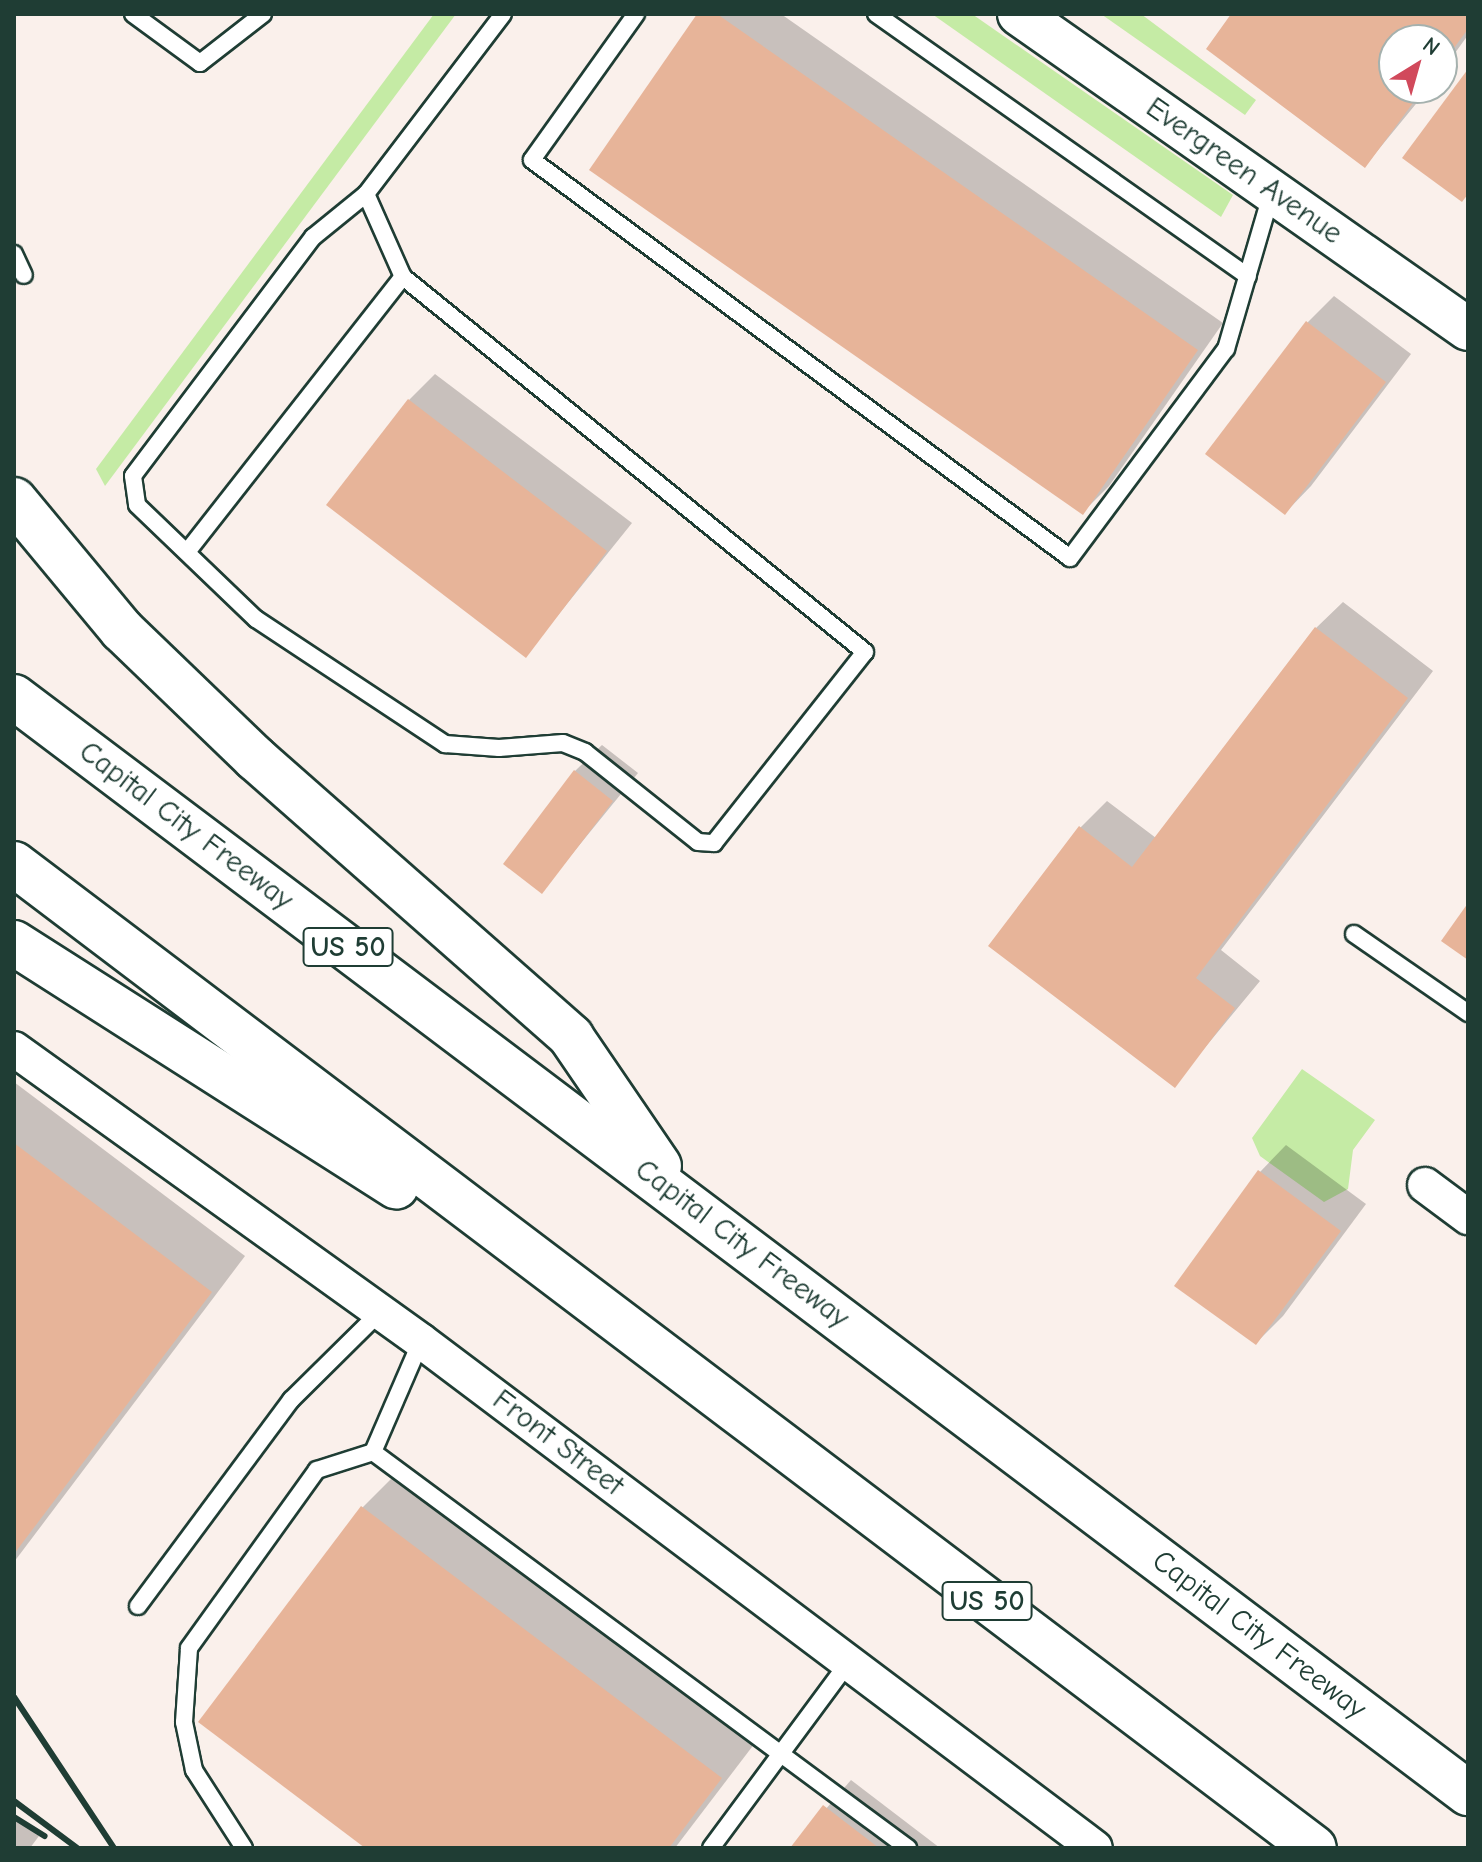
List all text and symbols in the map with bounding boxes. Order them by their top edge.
north arrow [1378,24,1458,104]
text: N [1418,32,1445,61]
street label: Evergreen Avenue [1139,90,1349,252]
street label: Capital City Freeway [72,734,300,918]
road number: US 50 [302,923,394,971]
street label: Capital City Freeway [628,1152,856,1336]
street label: Front Street [485,1382,631,1504]
street label: Capital City Freeway [1145,1543,1373,1727]
road number: US 50 [941,1577,1033,1625]

